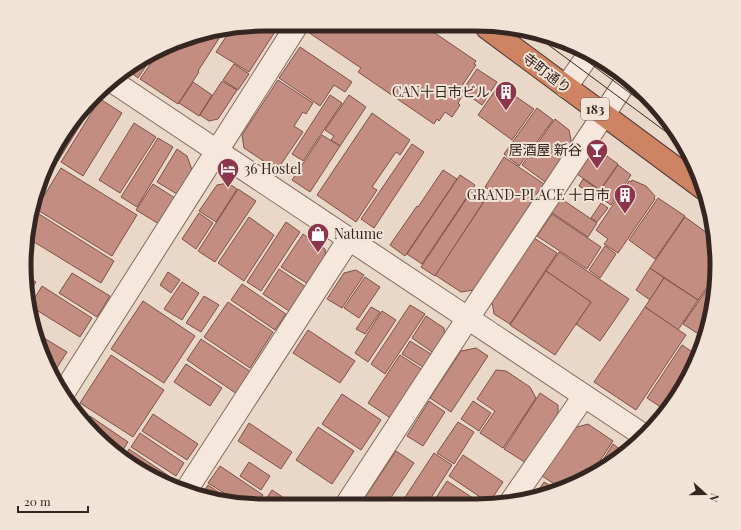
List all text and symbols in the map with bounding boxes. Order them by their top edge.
street label: 寺町通り [519,48,575,97]
building icon: CAN十日市ビル [493,79,519,112]
place label: CAN十日市ビル [392,82,490,101]
road number: 183 [581,98,609,120]
bar icon: 居酒屋 新谷 [584,137,610,170]
place label: 居酒屋 新谷 [509,140,582,159]
hotel icon: 36 Hostel [215,156,241,189]
place label: 36 Hostel [244,159,301,178]
building icon: GRAND-PLACE 十日市 [612,182,638,215]
place label: GRAND-PLACE 十日市 [467,185,610,204]
shop icon: Natume [305,221,331,254]
place label: Natume [334,224,383,243]
north arrow [685,474,725,514]
scale bar [18,488,88,514]
text: N [706,491,723,504]
text: 20 m [24,493,51,509]

